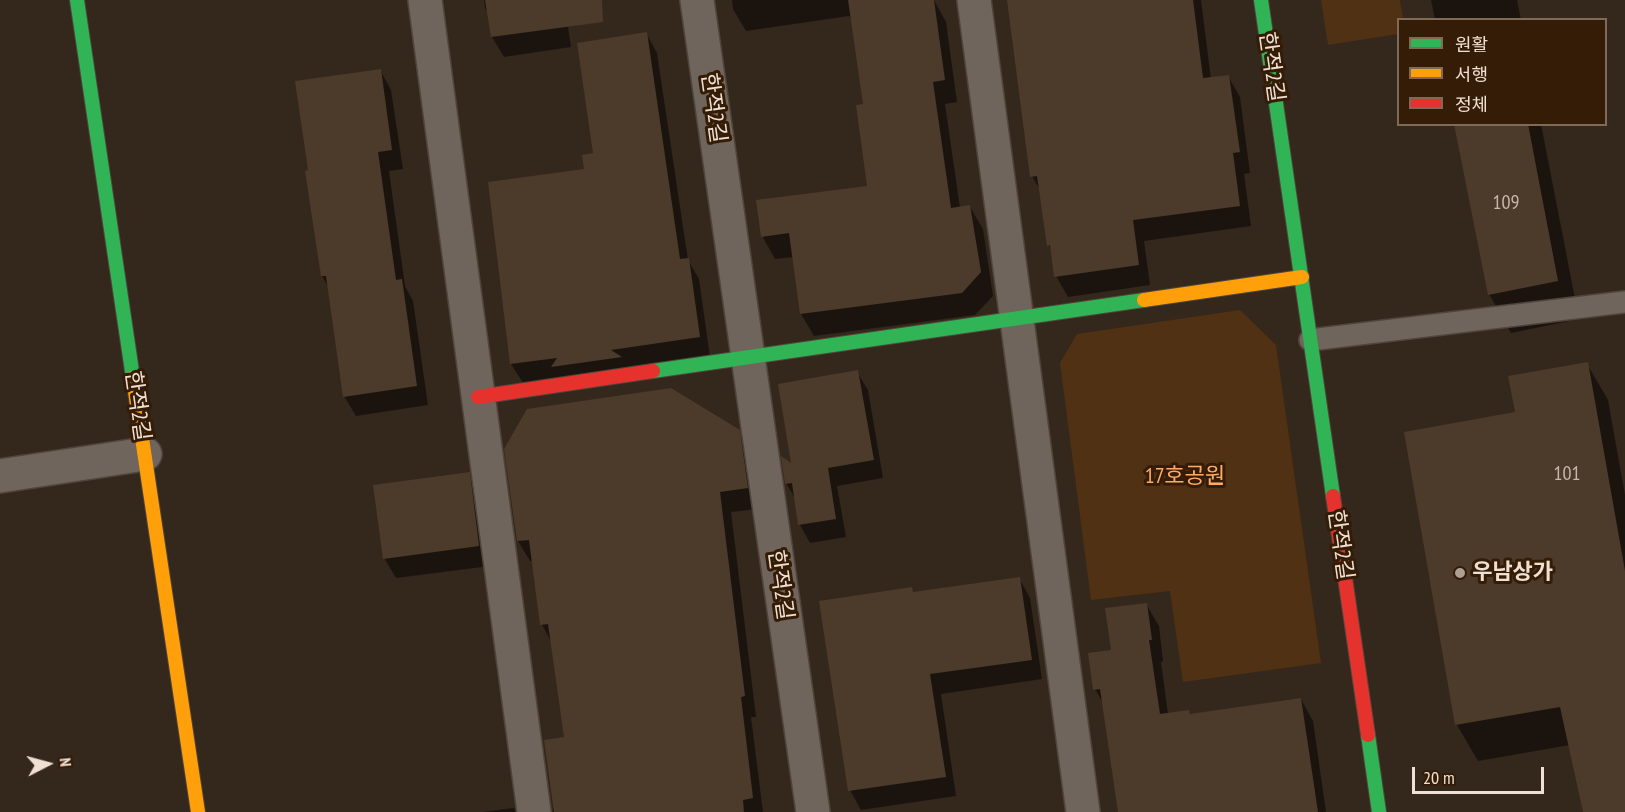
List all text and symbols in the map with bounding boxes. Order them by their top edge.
legend [1397,18,1607,126]
street label: 한적2길 [1253,30,1289,104]
text: 원활 [1455,33,1488,56]
text: 서행 [1455,63,1488,86]
street label: 한적2길 [695,71,731,145]
text: 정체 [1455,93,1488,116]
house number: 109 [1493,191,1519,215]
street label: 한적2길 [119,369,155,443]
house number: 101 [1554,462,1580,486]
park label: 17호공원 [1145,464,1225,490]
street label: 한적2길 [1322,508,1358,582]
street label: 한적2길 [762,548,798,622]
place label: 우남상가 [1472,560,1553,586]
marker: 우남상가 [1453,566,1467,580]
north arrow [18,734,78,794]
scale bar [1415,755,1547,793]
text: N [56,757,76,767]
text: 20 m [1423,766,1455,789]

